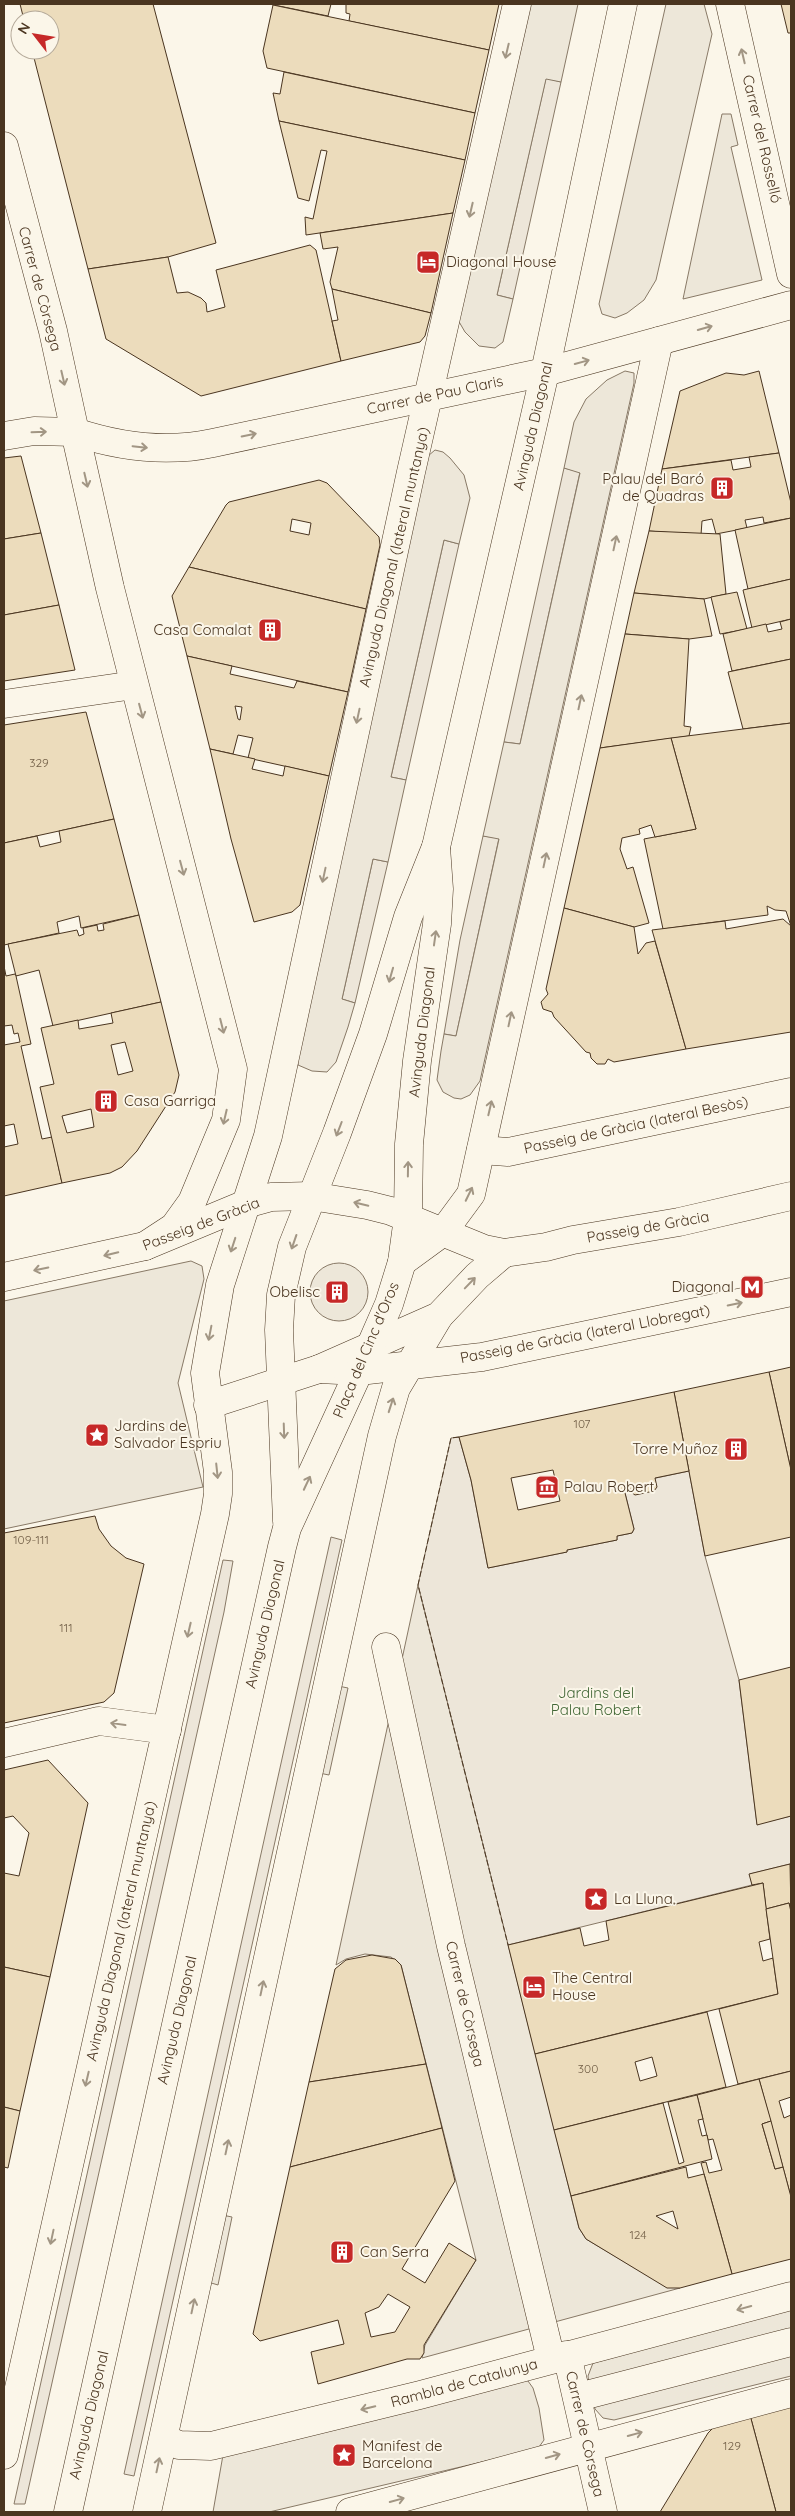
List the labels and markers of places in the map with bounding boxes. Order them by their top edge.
hotel icon: Diagonal House [415,249,441,275]
place label: Diagonal House [446,252,556,271]
place label: Palau del Baró de Quadras [602,469,704,505]
building icon: Palau del Baró de Quadras [709,475,735,501]
building icon: Casa Comalat [257,617,283,643]
place label: Casa Comalat [154,620,252,639]
building icon: Casa Garriga [93,1088,119,1114]
place label: Casa Garriga [124,1091,216,1110]
metro station icon: Diagonal [739,1274,765,1300]
place label: Diagonal [672,1277,734,1296]
building icon: Obelisc [324,1279,350,1305]
place label: Obelisc [269,1282,320,1301]
place label: Jardins de Salvador Espriu [114,1416,222,1452]
place icon: Jardins de Salvador Espriu [84,1422,110,1448]
building icon: Torre Muñoz [723,1436,749,1462]
place label: Torre Muñoz [632,1439,718,1458]
museum icon: Palau Robert [534,1474,560,1500]
place label: Palau Robert [564,1477,654,1496]
place icon: La Lluna. [583,1886,609,1912]
place label: La Lluna. [614,1889,676,1908]
place label: The Central House [552,1968,632,2004]
hotel icon: The Central House [521,1974,547,2000]
building icon: Can Serra [329,2239,355,2265]
place label: Can Serra [360,2242,429,2261]
place label: Manifest de Barcelona [362,2436,442,2472]
place icon: Manifest de Barcelona [331,2442,357,2468]

